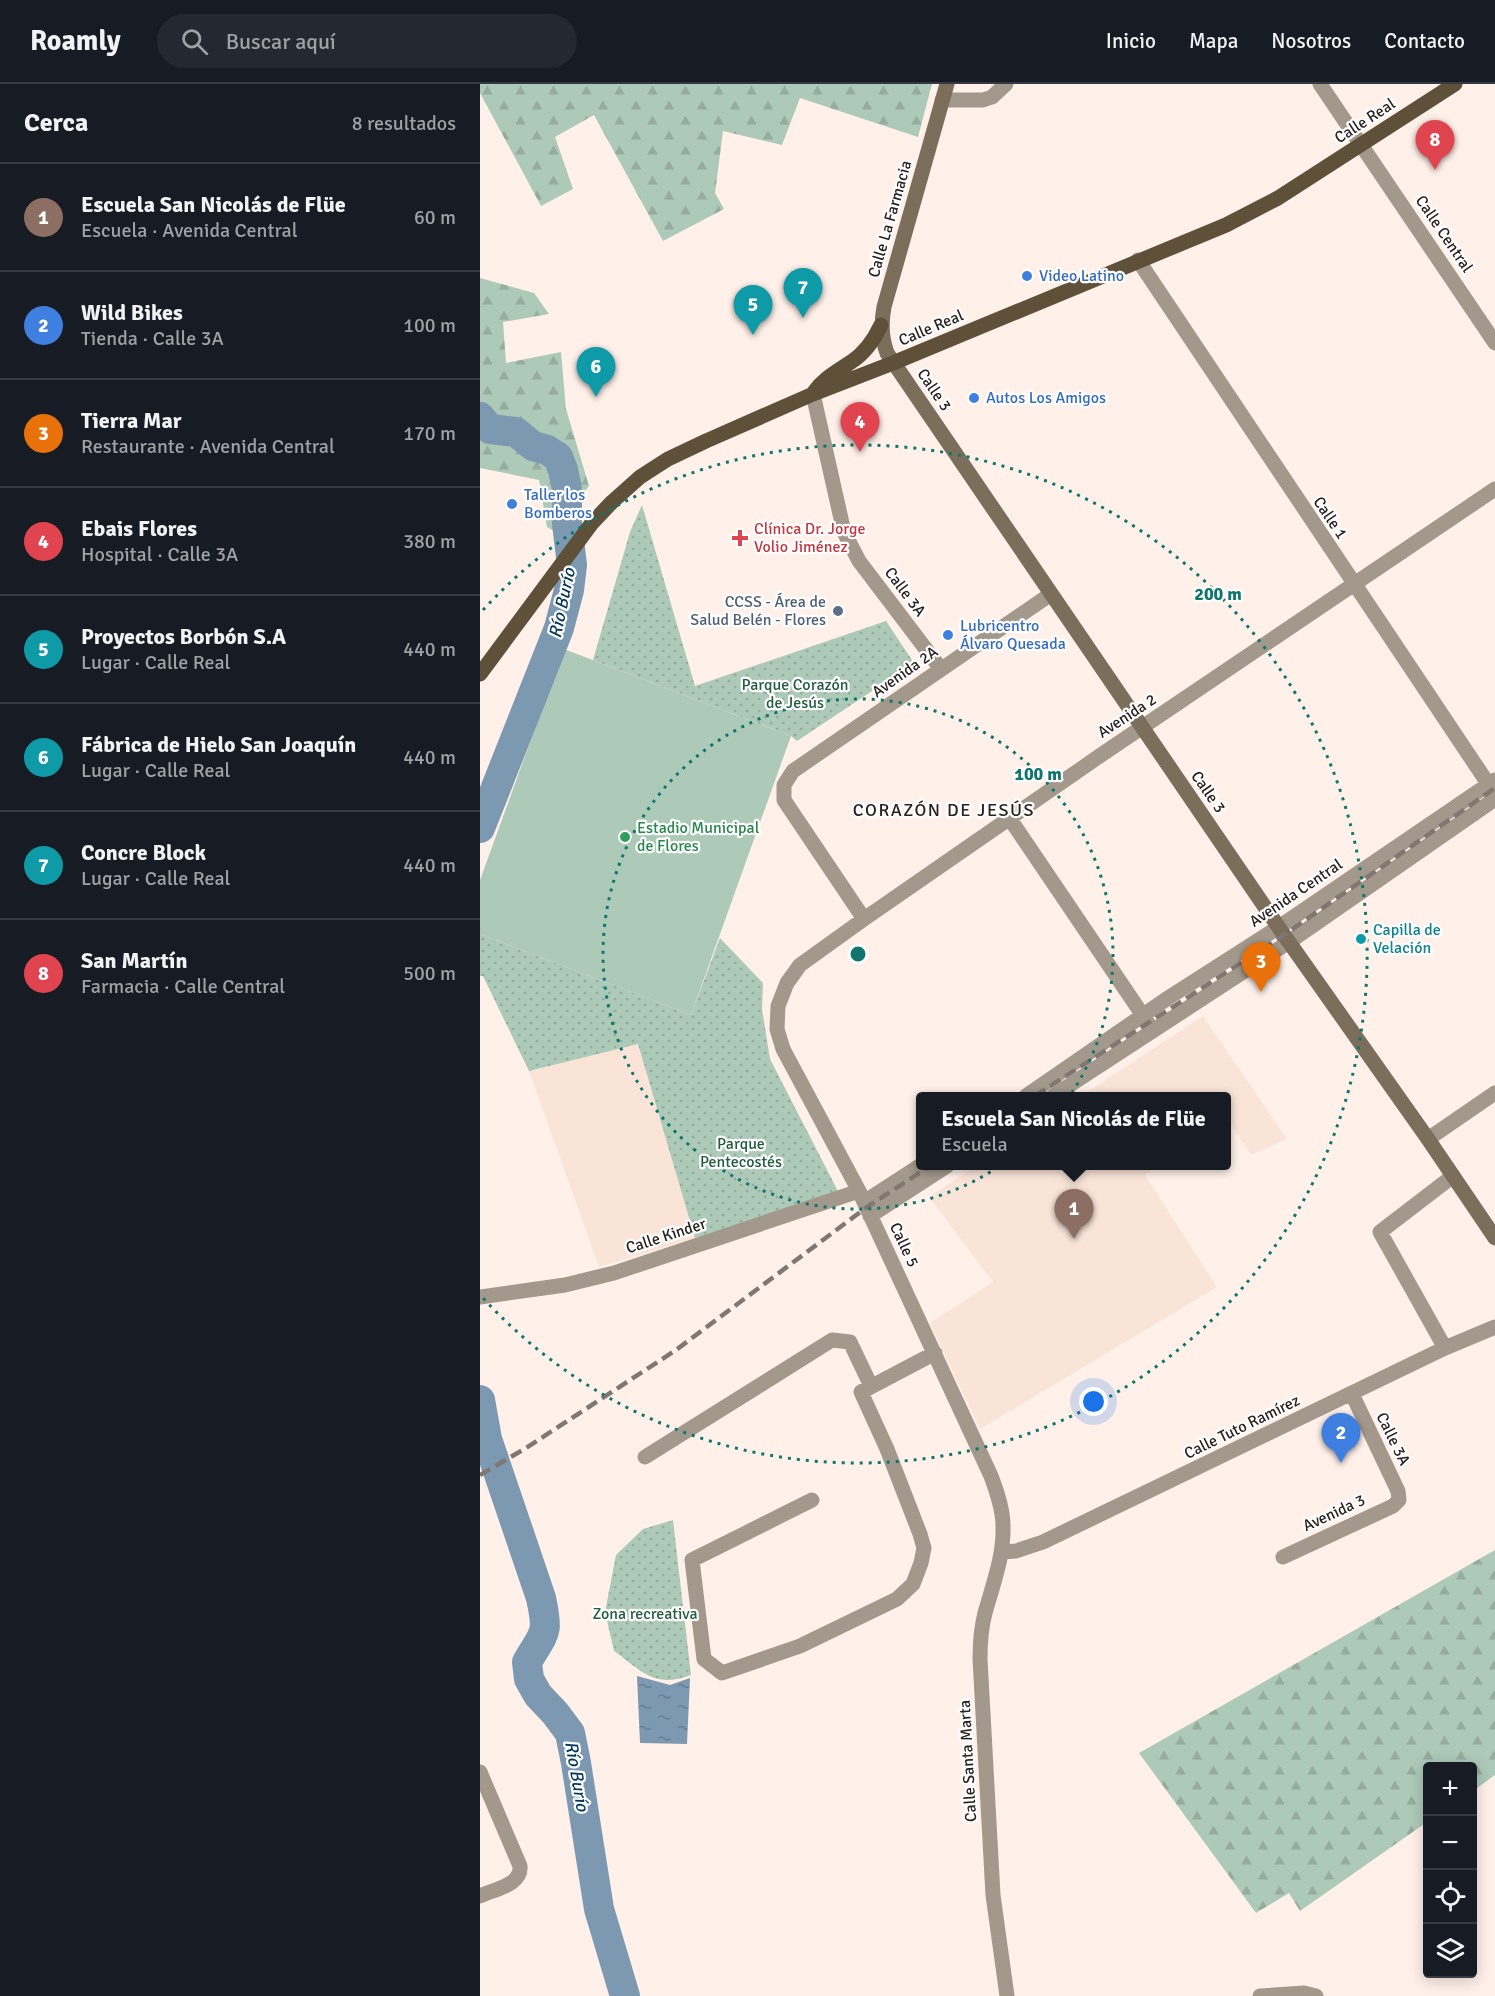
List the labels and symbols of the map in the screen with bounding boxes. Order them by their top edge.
street label: Calle Real [1331,94,1399,148]
pin: 8 [1416,120,1454,170]
street label: Calle La Farmacia [864,158,916,280]
street label: Calle Central [1411,192,1477,277]
place label: Video Latino [1039,266,1124,286]
pin: 7 [784,268,822,318]
marker: Video Latino [1020,269,1034,283]
pin: 5 [734,286,772,335]
street label: Calle Real [896,305,967,351]
pin: 6 [576,348,616,397]
street label: Calle 3 [913,365,955,415]
place label: Autos Los Amigos [986,388,1106,408]
marker: Autos Los Amigos [967,391,981,405]
pin: 4 [840,402,880,452]
place label: Taller los Bomberos [524,485,592,523]
street label: Calle 1 [1309,493,1351,543]
marker: Taller los Bomberos [505,497,519,511]
place label: Clínica Dr. Jorge Volio Jiménez [754,519,865,557]
marker: Clínica Dr. Jorge Volio Jiménez [731,529,749,547]
street label: Calle 3A [880,563,930,621]
water label: Río Burío [544,564,580,640]
text: 200 m [1194,583,1242,605]
place label: CCSS - Área de Salud Belén - Flores [690,592,826,630]
marker: CCSS - Área de Salud Belén - Flores [831,604,845,618]
place label: Lubricentro Álvaro Quesada [960,616,1066,654]
marker: Lubricentro Álvaro Quesada [941,628,955,642]
street label: Avenida 2A [868,642,942,702]
park label: Parque Corazón de Jesús [742,675,849,713]
street label: Avenida 2 [1094,690,1160,742]
text: 100 m [1014,763,1062,785]
street label: Calle 3 [1186,767,1230,817]
district label: CORAZÓN DE JESÚS [853,799,1035,821]
place label: Estadio Municipal de Flores [637,818,760,856]
marker: Estadio Municipal de Flores [618,830,632,844]
street label: Avenida Central [1246,854,1347,932]
place label: Capilla de Velación [1373,920,1441,958]
marker: Capilla de Velación [1354,932,1368,946]
pin: 3 [1242,942,1280,992]
centre of rings [848,944,868,964]
park label: Parque Pentecostés [700,1134,782,1172]
pin: 1 [1054,1190,1094,1239]
street label: Calle Kinder [623,1214,709,1258]
street label: Calle 5 [885,1220,923,1270]
your location [1079,1387,1108,1416]
street label: Calle Tuto Ramírez [1181,1390,1303,1464]
street label: Calle 3A [1372,1409,1415,1469]
pin: 2 [1322,1414,1360,1463]
street label: Avenida 3 [1300,1490,1368,1536]
park label: Zona recreativa [592,1604,698,1624]
street label: Calle Santa Marta [955,1699,981,1823]
water label: Río Burío [560,1739,594,1814]

